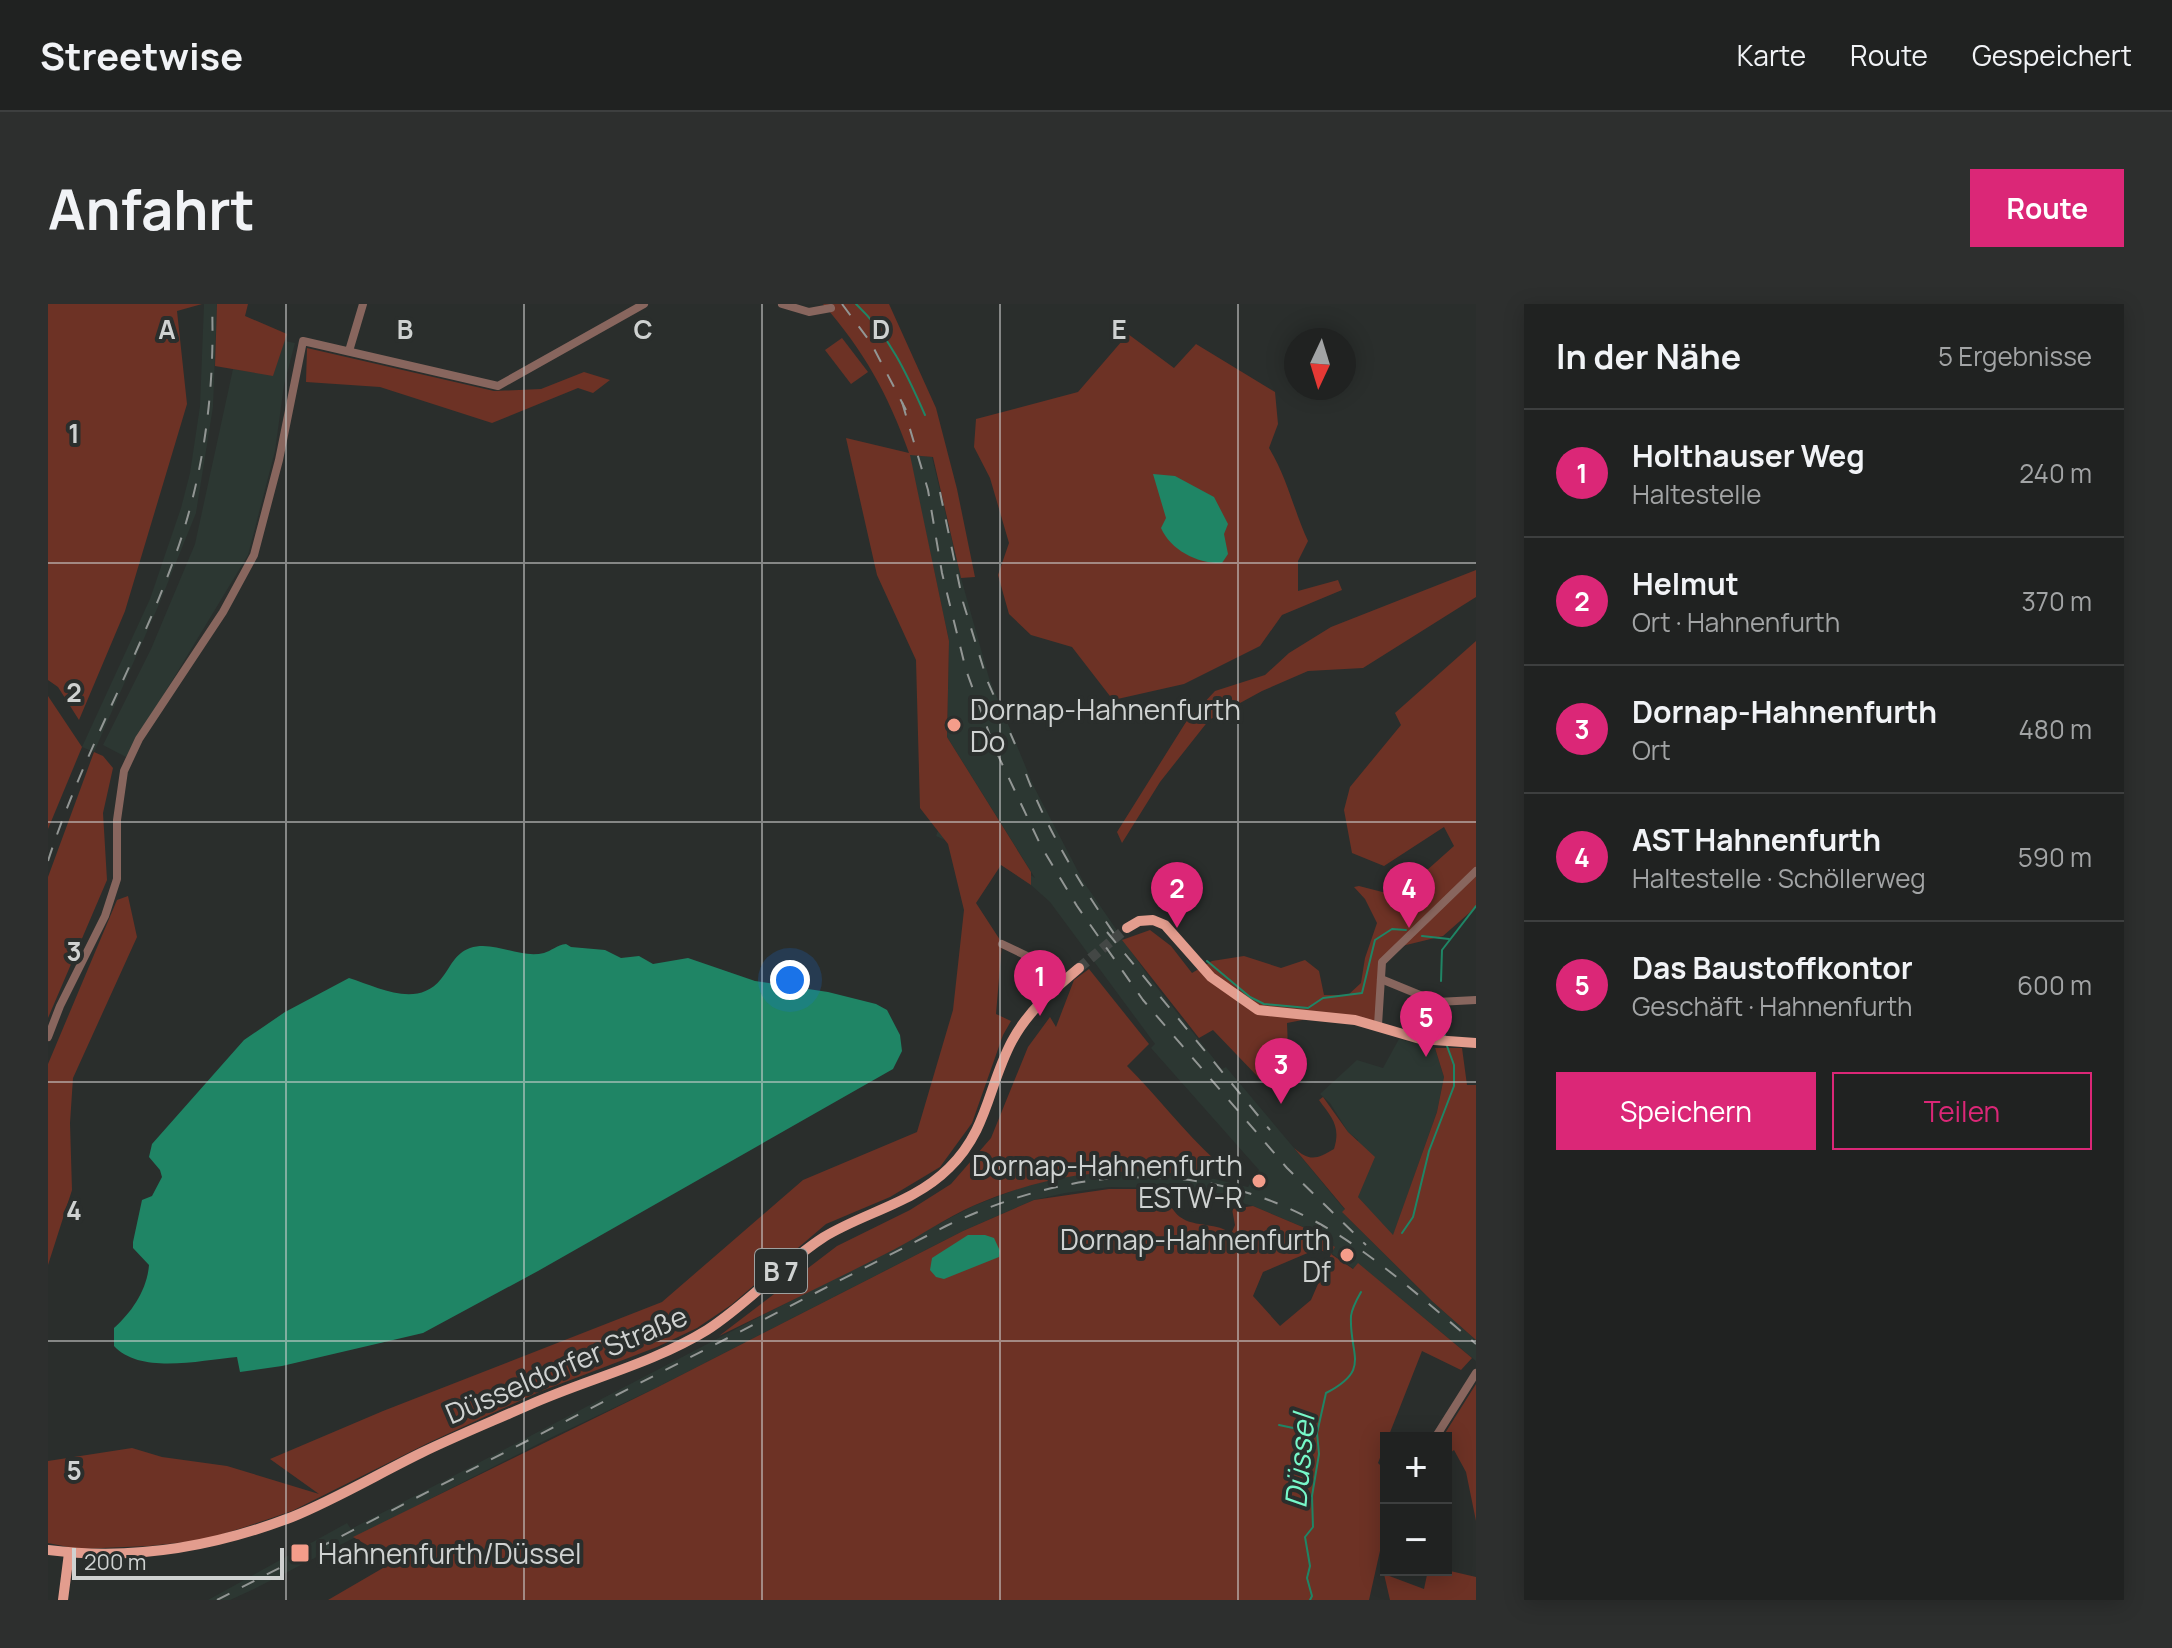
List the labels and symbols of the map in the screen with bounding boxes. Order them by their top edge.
text: A [158,311,176,347]
text: B [397,311,413,347]
text: C [633,311,653,347]
text: D [872,311,890,347]
text: E [1111,311,1127,347]
north arrow [1284,328,1356,400]
text: 1 [68,415,80,451]
text: 2 [66,674,82,710]
place label: Dornap-Hahnenfurth Do [970,690,1241,760]
marker: Dornap-Hahnenfurth Do [945,716,963,734]
pin: 2 [1151,862,1203,928]
pin: 4 [1383,862,1435,928]
text: 3 [66,933,82,969]
pin: 1 [1014,950,1066,1016]
your location [770,960,810,1000]
pin: 5 [1400,991,1452,1057]
pin: 3 [1255,1038,1307,1104]
place label: Dornap-Hahnenfurth ESTW-R [972,1146,1243,1216]
marker: Dornap-Hahnenfurth ESTW-R [1250,1172,1268,1190]
text: 4 [66,1192,82,1228]
place label: Dornap-Hahnenfurth Df [1060,1220,1331,1290]
marker: Dornap-Hahnenfurth Df [1338,1246,1356,1264]
road number: B 7 [755,1249,807,1293]
street label: Düsseldorfer Straße [439,1296,693,1432]
water label: Düssel [1274,1408,1324,1510]
text: 5 [66,1452,82,1488]
place label: Hahnenfurth/Düssel [318,1534,582,1572]
marker: Hahnenfurth/Düssel [289,1542,311,1564]
scale bar [72,1544,284,1580]

